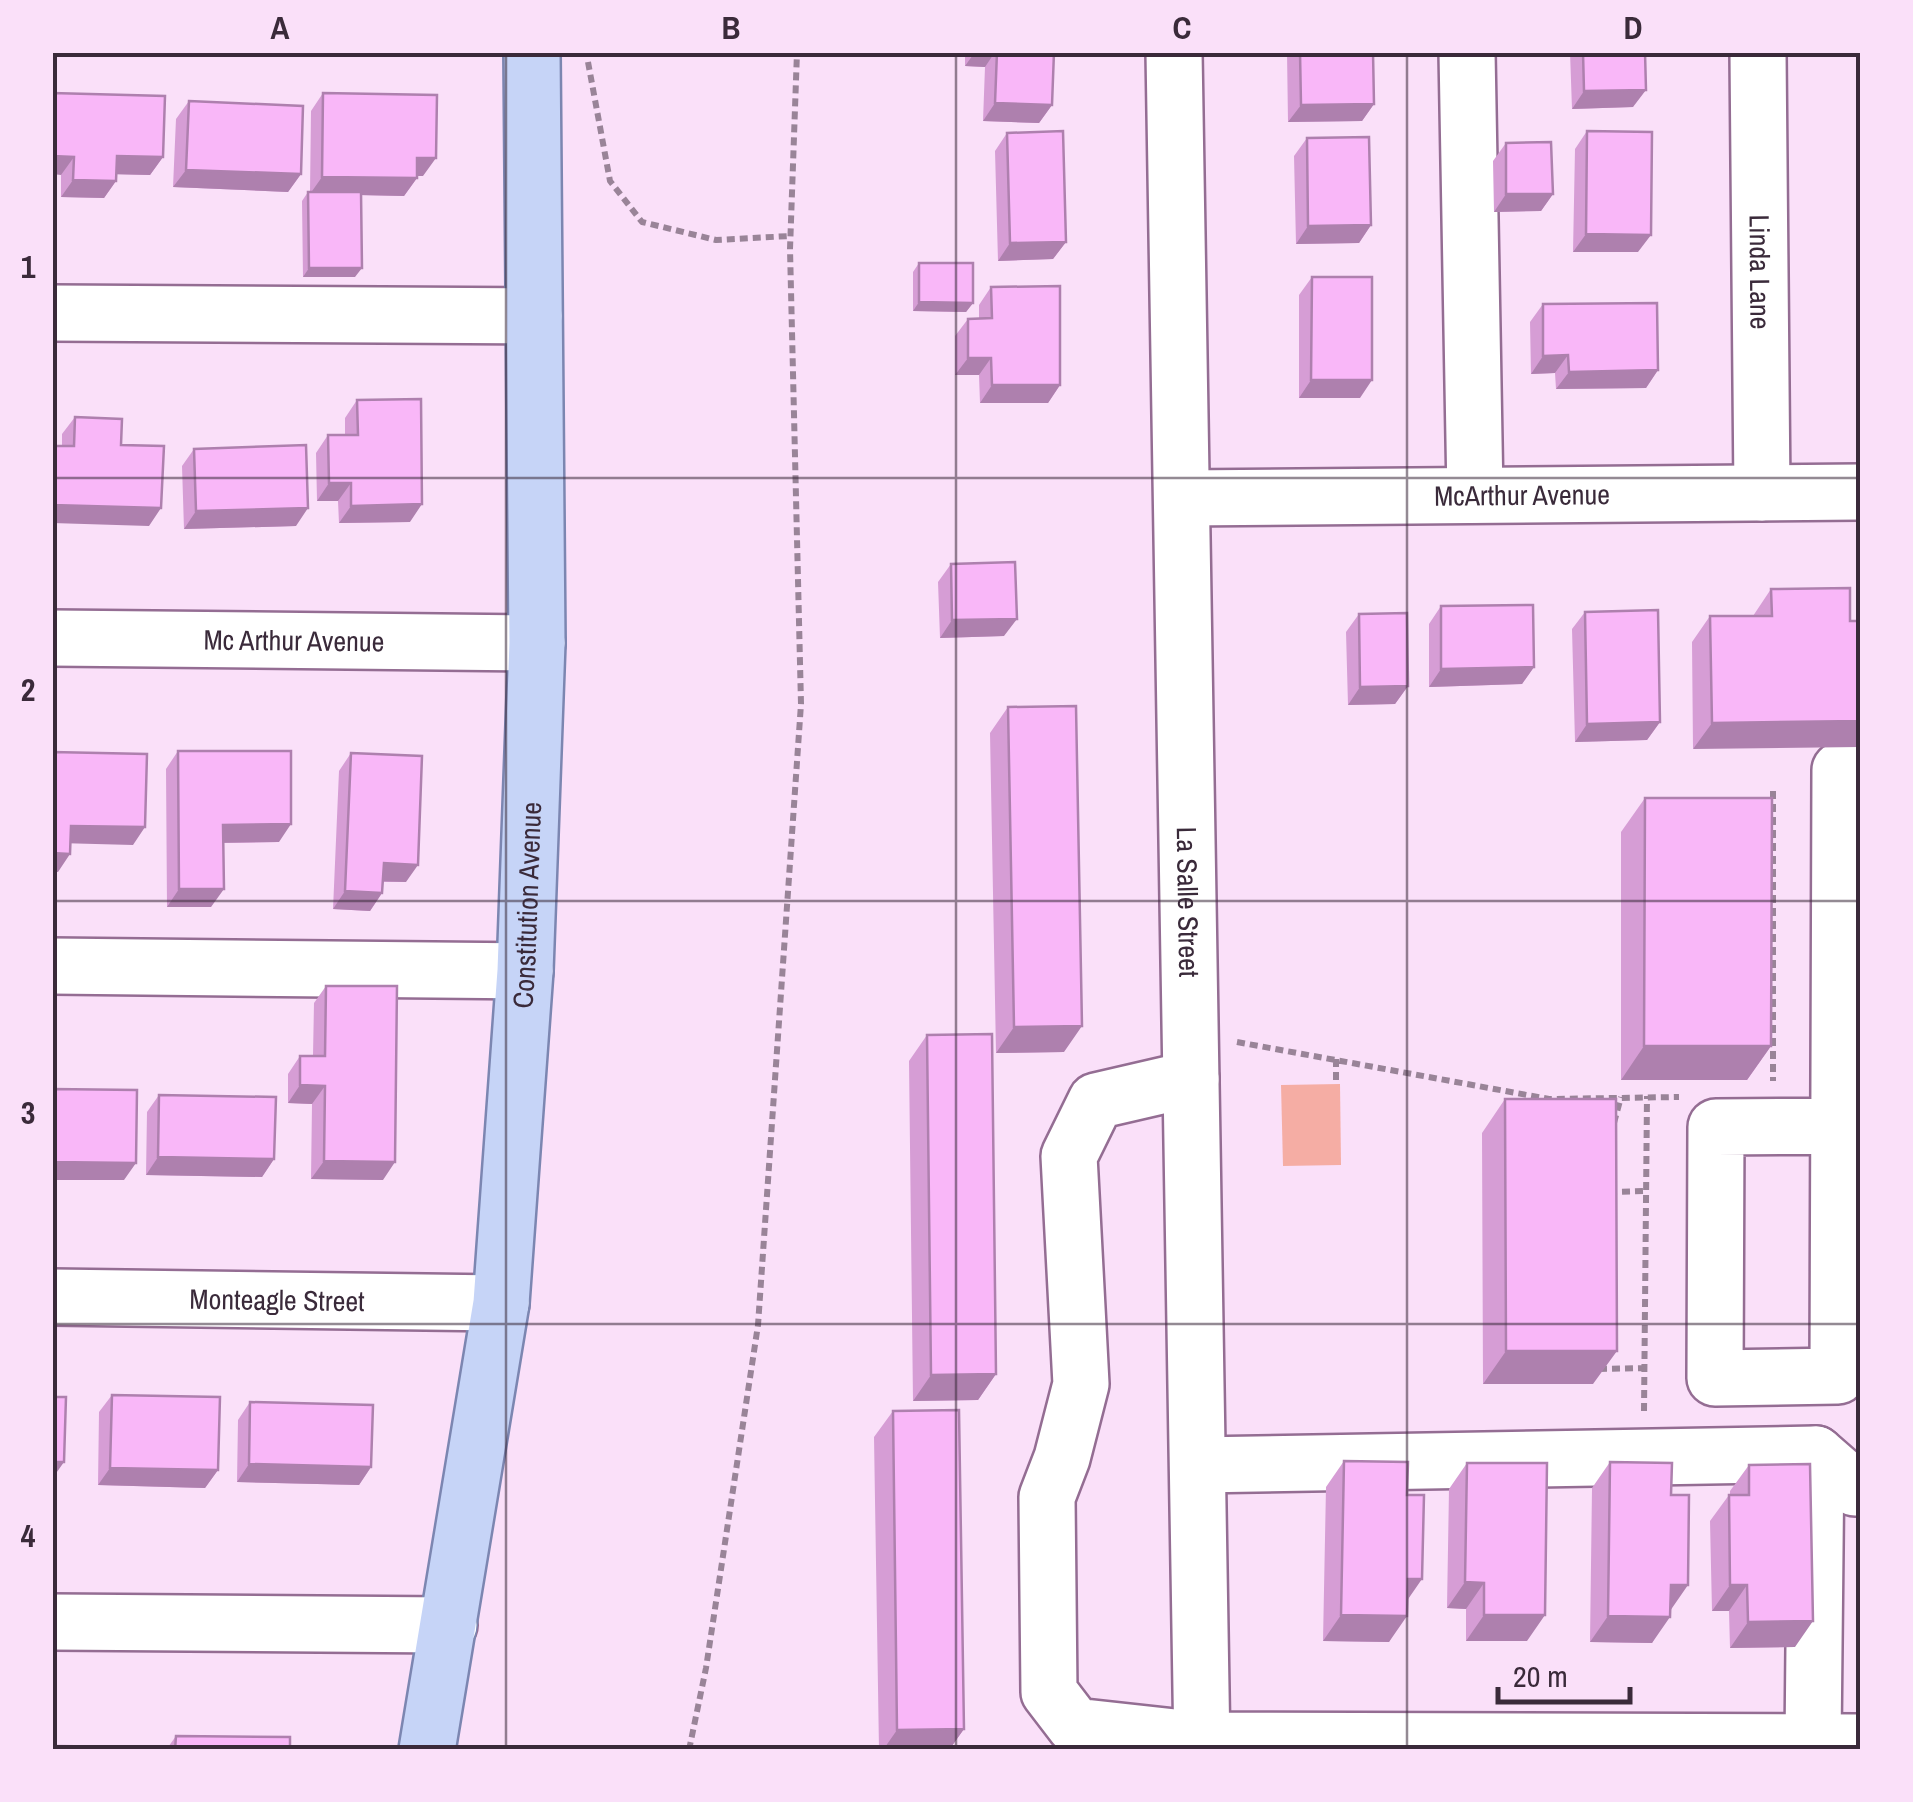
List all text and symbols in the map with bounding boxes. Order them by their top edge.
text: A [271,6,290,49]
text: B [722,6,740,49]
text: C [1173,6,1191,49]
text: D [1624,6,1642,49]
street label: Linda Lane [1740,214,1780,330]
text: 1 [21,245,36,288]
street label: McArthur Avenue [1434,475,1610,515]
street label: Mc Arthur Avenue [203,621,385,660]
text: 2 [21,668,35,711]
street label: Constitution Avenue [503,801,550,1010]
street label: La Salle Street [1168,826,1208,978]
text: 3 [21,1091,35,1134]
street label: Monteagle Street [189,1280,365,1320]
text: 4 [21,1514,36,1557]
scale bar [1498,1642,1630,1704]
text: 20 m [1513,1656,1568,1696]

